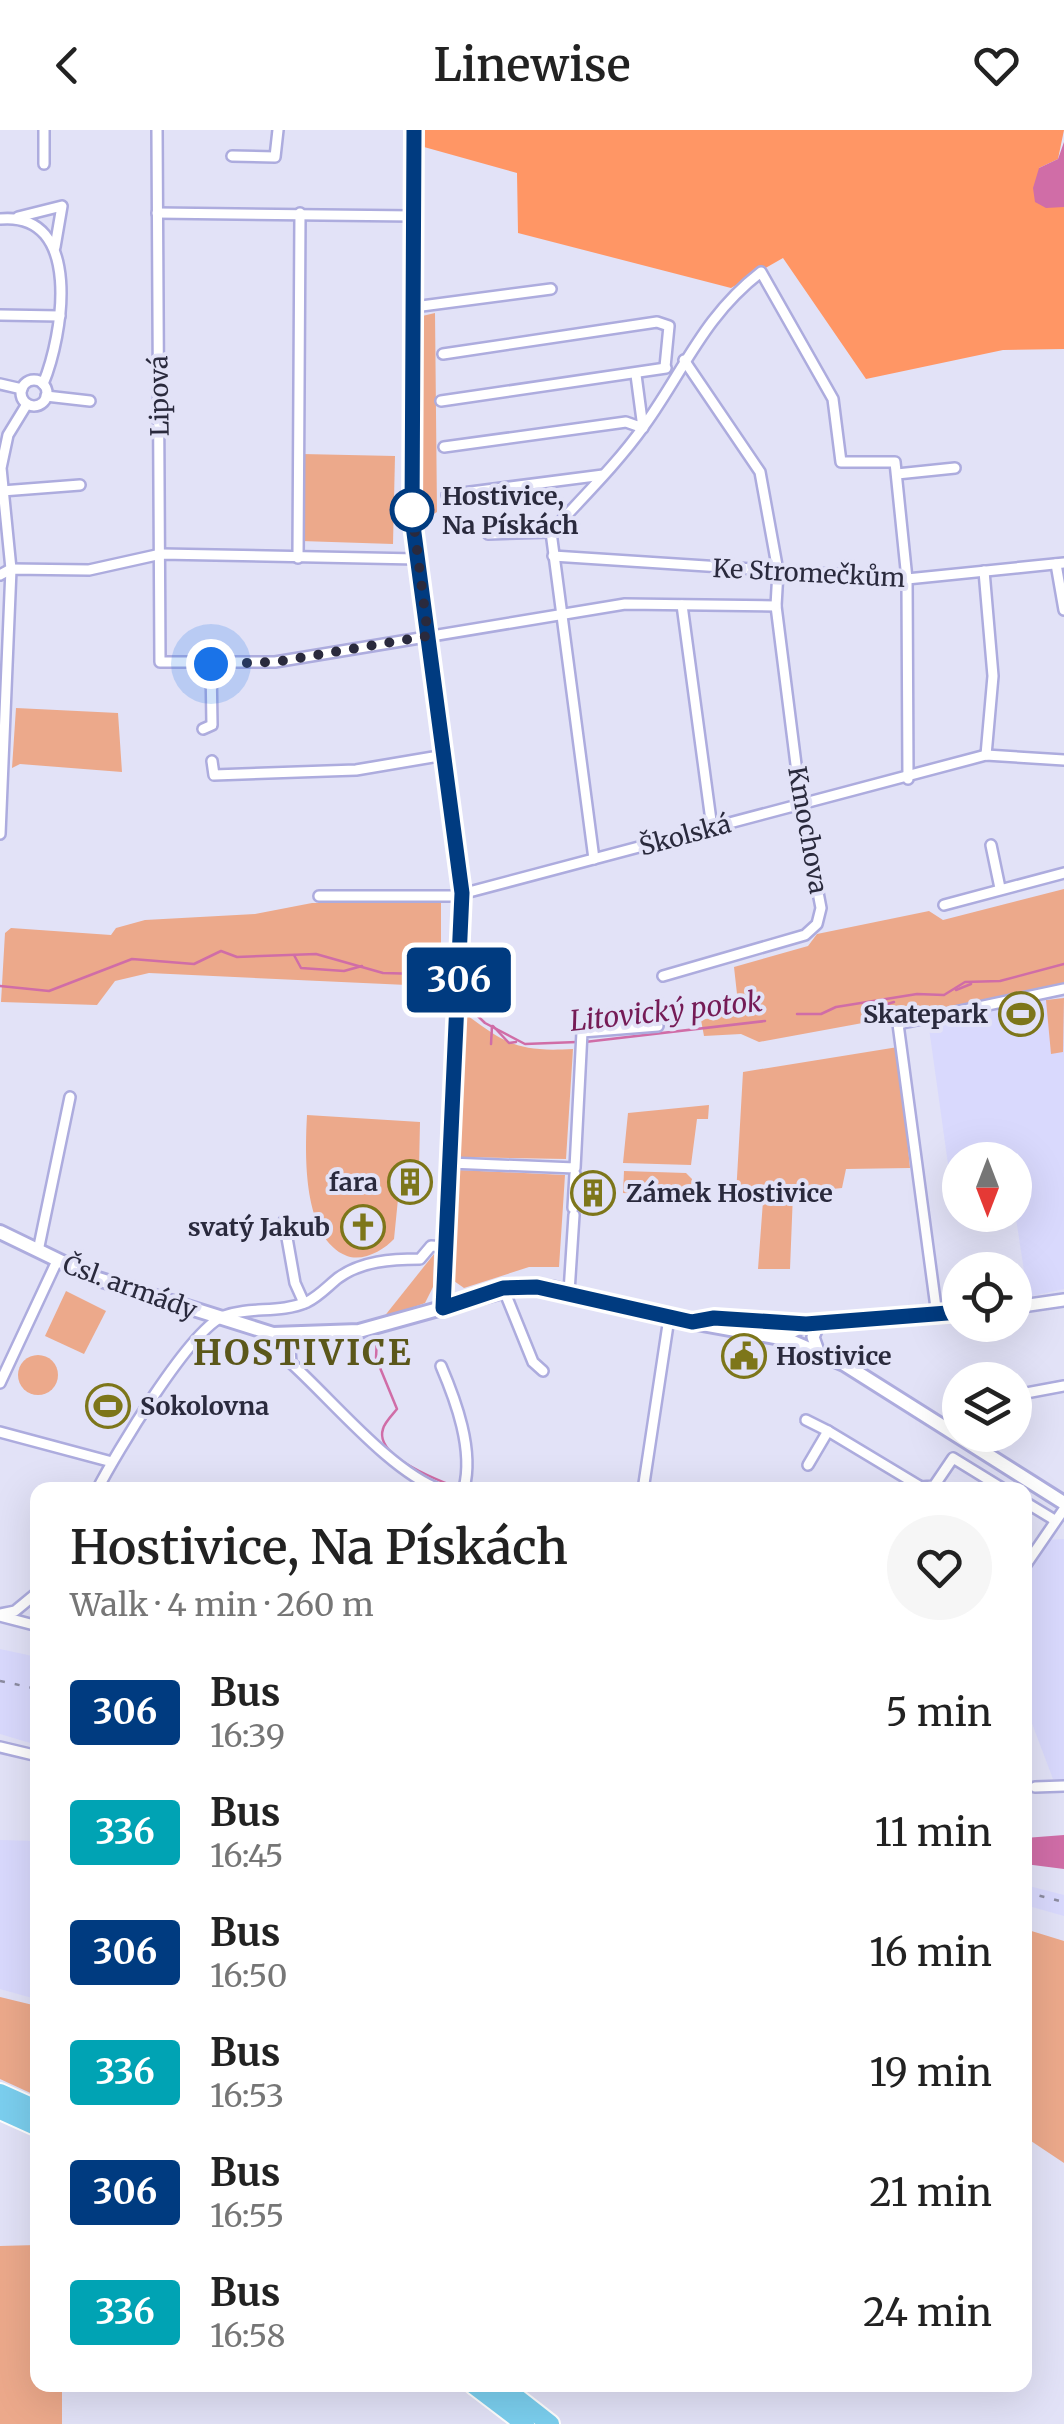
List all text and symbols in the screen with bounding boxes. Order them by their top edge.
text: Linewise [434,37,630,93]
icon: back [40,38,95,93]
icon: heart [969,38,1024,93]
street label: Lipová [142,355,176,437]
place label: Hostivice, Na Pískách [442,480,579,541]
marker: Hostivice, Na Pískách [391,489,433,531]
street label: Ke Stromečkům [712,552,906,594]
your location [186,639,236,689]
street label: Kmochova [781,764,835,896]
street label: Školská [636,807,734,863]
line badge: 306 [402,948,516,1012]
text: 306 [427,958,491,1002]
water label: Litovický potok [568,983,764,1039]
sports icon: Skatepark [998,991,1044,1037]
place label: Skatepark [863,998,989,1030]
north arrow [942,1142,1032,1232]
map controls [942,1142,1032,1452]
building icon: fara [387,1159,433,1205]
place label: fara [329,1166,378,1198]
building icon: Zámek Hostivice [570,1170,616,1216]
place label: Zámek Hostivice [626,1177,833,1209]
church icon: svatý Jakub [340,1204,386,1250]
place label: svatý Jakub [188,1211,330,1243]
street label: Čsl. armády [59,1248,202,1326]
button: locate [942,1252,1032,1342]
district label: HOSTIVICE [193,1331,413,1375]
public building icon: Hostivice [721,1333,767,1379]
place label: Hostivice [776,1340,892,1372]
button: layers [942,1362,1032,1452]
sports icon: Sokolovna [85,1383,131,1429]
place label: Sokolovna [140,1390,269,1422]
button: heart [887,1515,992,1620]
text: Hostivice, Na Pískách [70,1517,568,1577]
text: Walk · 4 min · 260 m [70,1585,374,1625]
text: Bus [210,1669,280,1716]
text: 5 min [886,1689,992,1736]
text: 306 [93,1690,157,1734]
text: 16:39 [210,1716,285,1756]
text: Bus [210,1789,280,1836]
text: 11 min [875,1809,992,1856]
text: 336 [95,1810,155,1854]
text: 16:45 [210,1836,283,1876]
text: Bus [210,1909,280,1956]
text: 16 min [869,1929,992,1976]
text: 306 [93,1930,157,1974]
text: 16:50 [210,1956,287,1996]
text: Bus [210,2029,280,2076]
text: 19 min [869,2049,992,2096]
text: 336 [95,2050,155,2094]
text: 16:53 [210,2076,284,2116]
text: Bus [210,2149,280,2196]
text: 21 min [869,2169,992,2216]
text: 306 [93,2170,157,2214]
text: 16:55 [210,2196,284,2236]
text: Bus [210,2269,280,2316]
text: 24 min [863,2289,992,2336]
text: 336 [95,2290,155,2334]
text: 16:58 [210,2316,286,2356]

